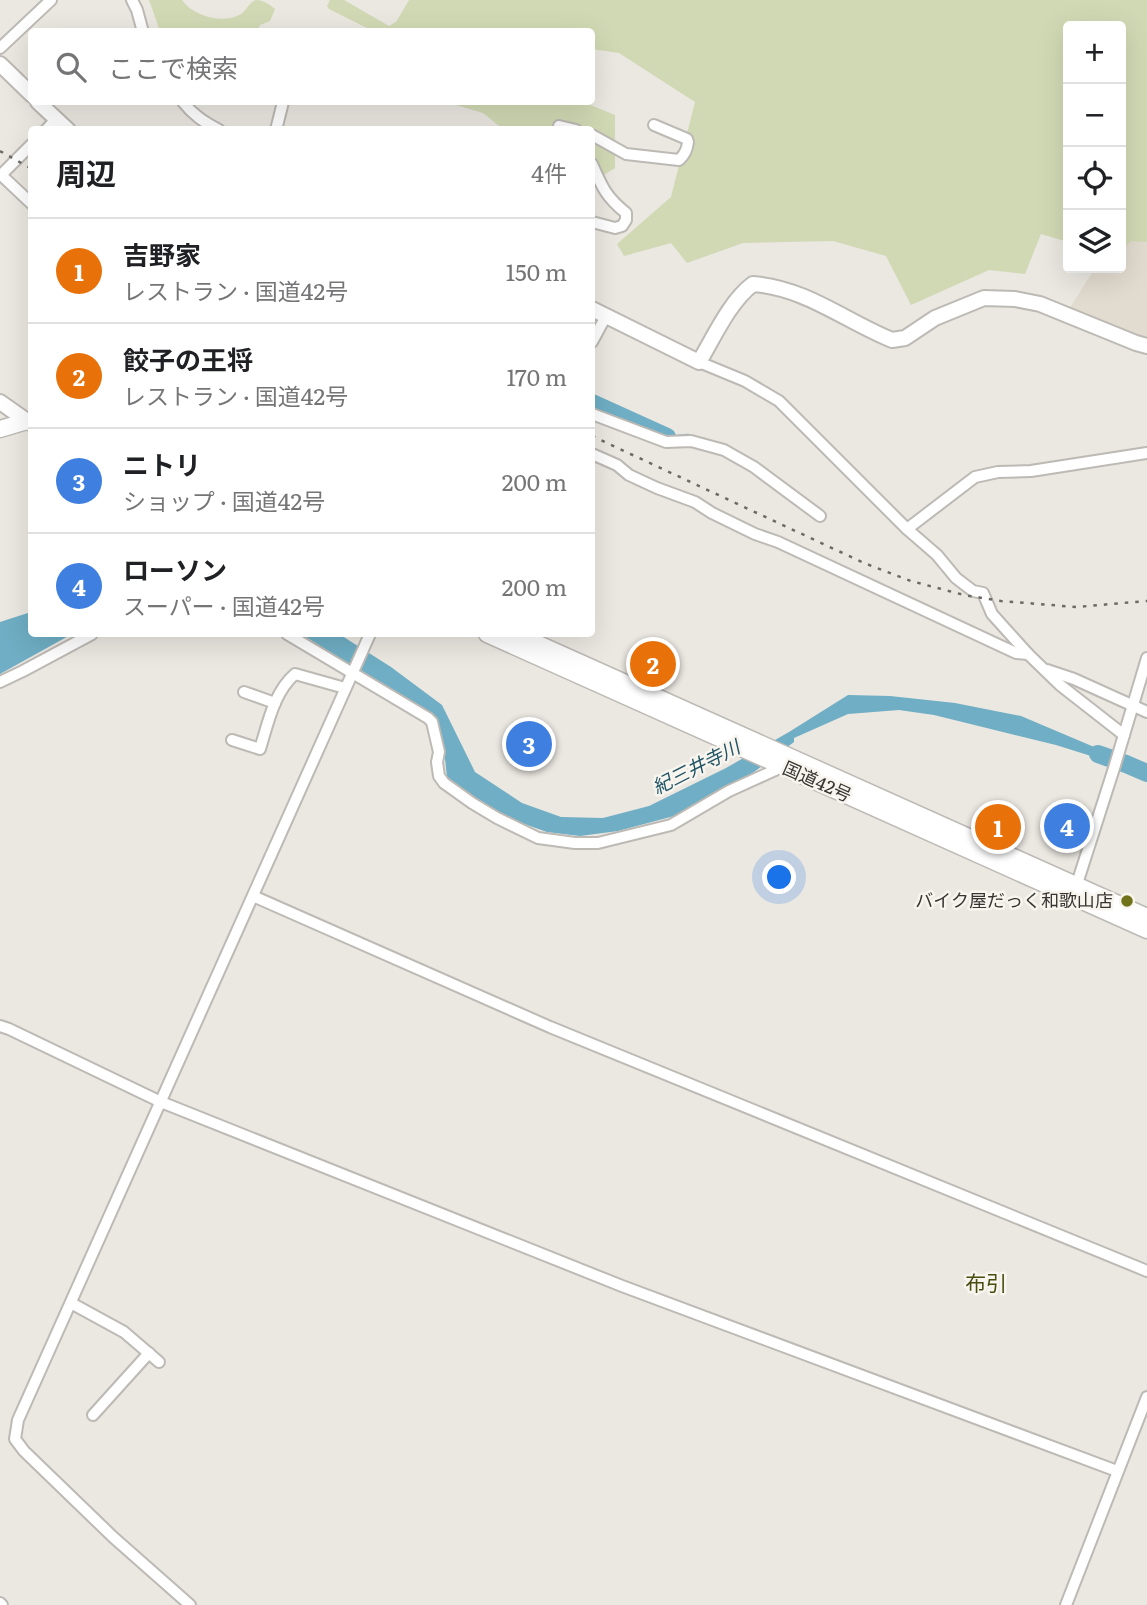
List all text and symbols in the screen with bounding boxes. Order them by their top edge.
map controls [1063,21,1126,273]
button: + [1063,21,1126,84]
search box [28,28,595,105]
text: ここで検索 [108,47,238,86]
icon: search [52,48,90,86]
button: − [1063,84,1126,147]
button: locate [1063,147,1126,210]
text: 周辺 [56,150,116,194]
text: 4件 [531,155,567,189]
button: layers [1063,210,1126,273]
text: 吉野家 [123,234,201,273]
text: 1 [74,254,84,288]
text: 150 m [506,254,567,288]
text: レストラン · 国道42号 [123,273,348,307]
text: 餃子の王将 [123,339,253,378]
text: 2 [73,359,85,393]
text: 170 m [506,359,567,393]
text: レストラン · 国道42号 [123,378,348,412]
text: ニトリ [123,444,201,483]
text: 3 [73,464,85,498]
text: 200 m [502,464,567,498]
text: ショップ · 国道42号 [123,483,325,517]
text: ローソン [123,549,227,588]
text: 4 [72,569,86,603]
text: 200 m [502,569,567,603]
text: スーパー · 国道42号 [123,588,325,622]
pin: 2 [630,638,676,690]
pin: 3 [506,718,552,770]
water label: 紀三井寺川 [647,731,746,800]
street label: 国道42号 [779,753,856,808]
pin: 4 [1044,800,1090,852]
pin: 1 [975,801,1021,853]
your location [762,860,796,894]
place label: バイク屋だっく和歌山店 [915,886,1113,913]
marker: バイク屋だっく和歌山店 [1119,893,1135,909]
district label: 布引 [965,1266,1007,1297]

